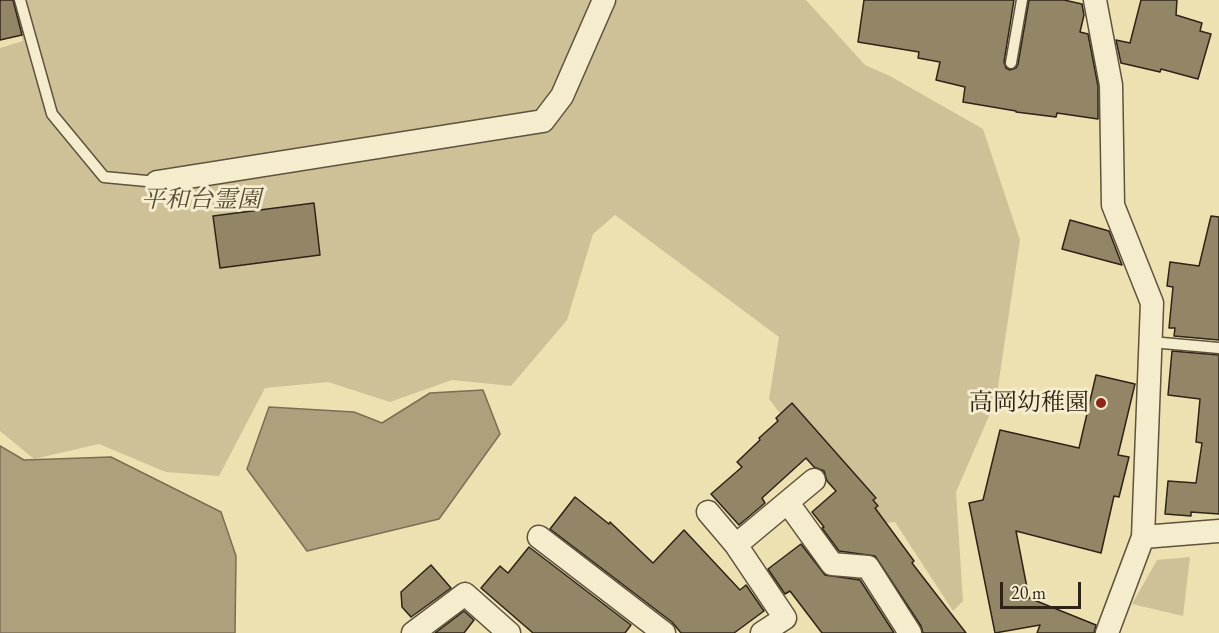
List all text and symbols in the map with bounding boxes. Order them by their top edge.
park label: 平和台霊園 [141,186,261,214]
place label: 高岡幼稚園 [969,389,1089,417]
marker: 高岡幼稚園 [1094,396,1108,410]
scale bar [1003,570,1084,608]
text: 20 m [1011,581,1046,604]

